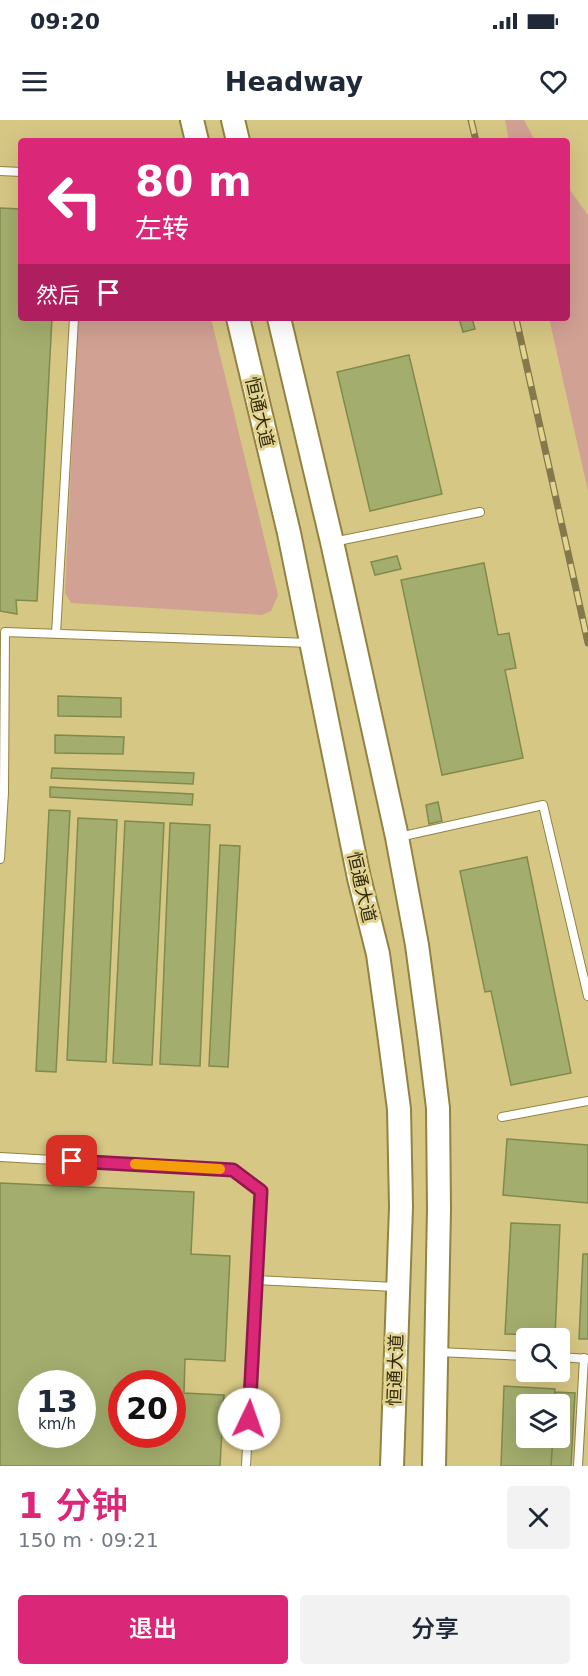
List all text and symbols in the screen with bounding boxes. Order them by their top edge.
text: 09:20 [30,9,100,34]
icon: menu [18,65,51,98]
icon: heart [537,65,570,98]
text: Headway [225,66,363,97]
text: 80 m [135,157,252,206]
icon: left [36,162,114,240]
text: 左转 [135,213,189,244]
icon: arrive [92,276,125,309]
text: 然后 [36,283,80,308]
street label: 恒通大道 [242,375,278,449]
street label: 恒通大道 [344,850,380,924]
pin [46,1135,97,1186]
icon: arrive [55,1144,88,1177]
map controls [516,1328,570,1448]
button: search [516,1328,570,1382]
street label: 恒通大道 [383,1334,407,1406]
speed limit sign: 20 [108,1370,186,1448]
text: 13 [36,1384,78,1419]
position arrow [217,1387,281,1451]
button: layers [516,1394,570,1448]
text: km/h [38,1415,76,1433]
text: 1 分钟 [18,1485,128,1526]
button: close [507,1486,570,1549]
text: 150 m · 09:21 [18,1528,159,1552]
button: 退出 [18,1595,288,1664]
button: 分享 [300,1595,570,1664]

